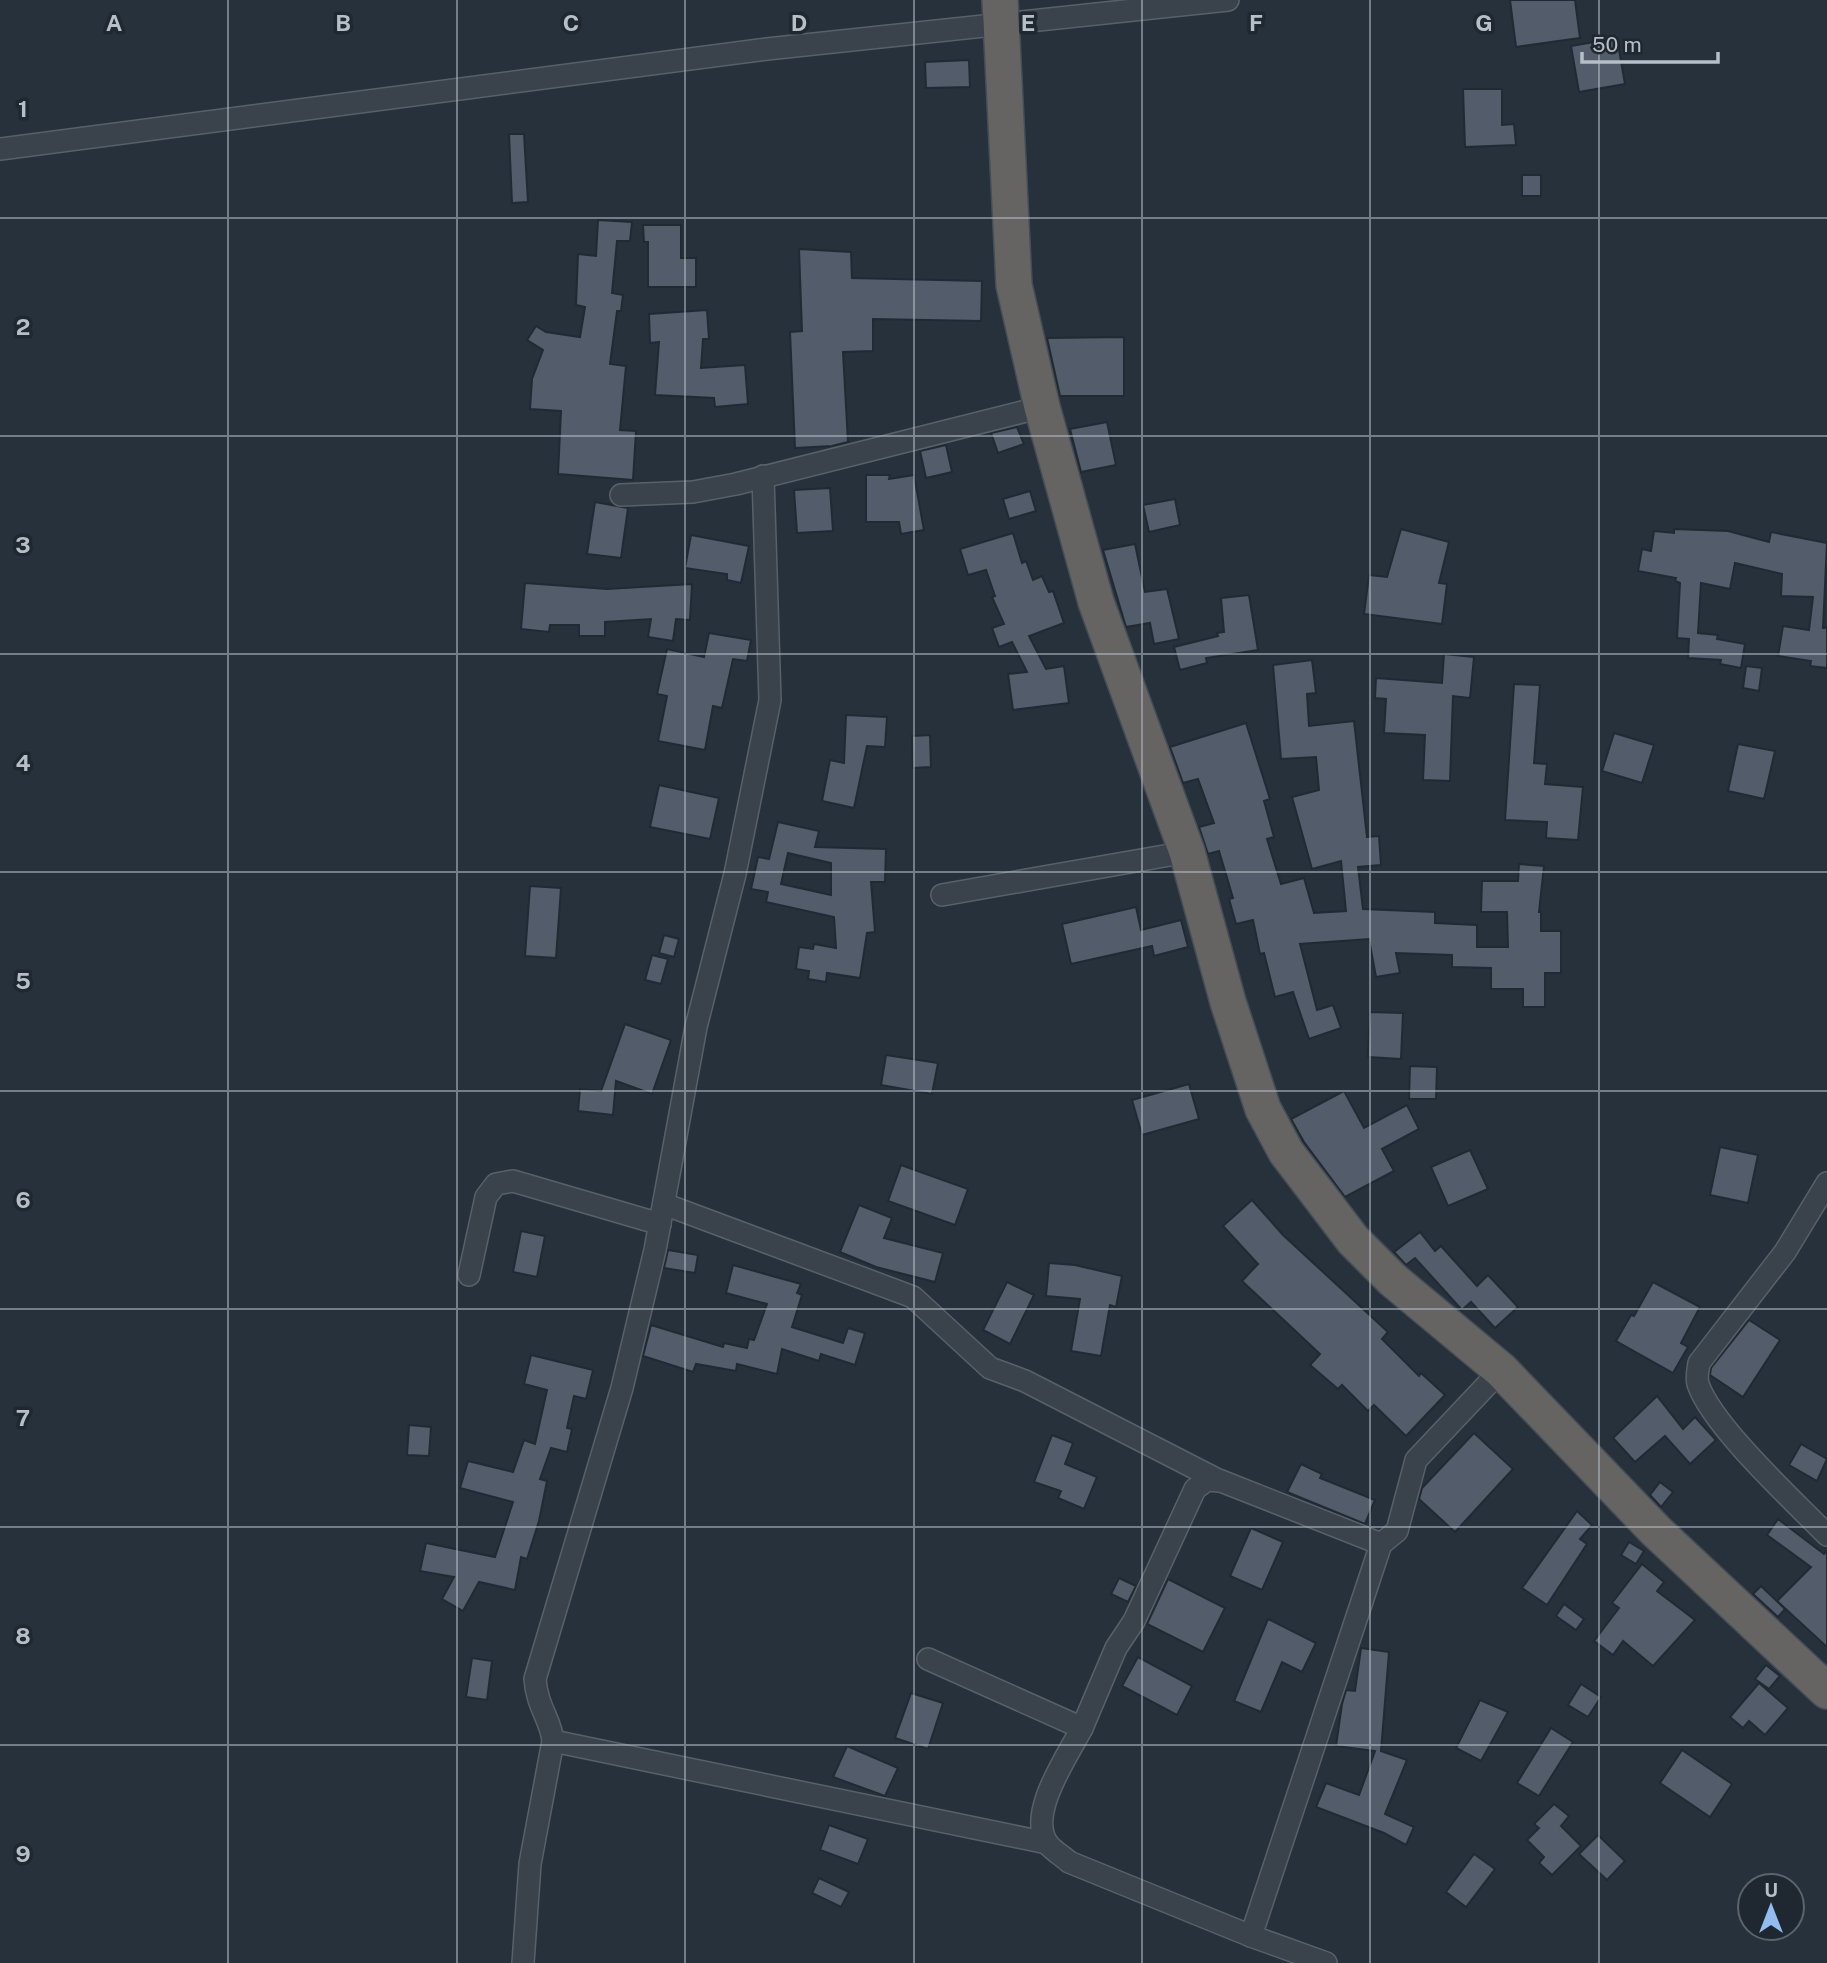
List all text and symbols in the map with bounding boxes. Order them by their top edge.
text: A [106,9,123,36]
text: B [335,9,351,36]
text: C [563,9,579,36]
text: D [791,9,807,36]
text: E [1021,9,1035,36]
text: F [1249,9,1263,36]
text: G [1475,9,1493,36]
scale bar [1582,21,1718,65]
text: 50 m [1592,32,1642,57]
text: 1 [18,95,28,122]
text: 2 [16,313,30,340]
text: 3 [15,531,31,558]
text: 4 [15,749,31,776]
text: 5 [15,967,31,994]
text: 6 [15,1186,31,1213]
text: 7 [16,1404,30,1431]
text: 8 [15,1622,31,1649]
text: 9 [15,1840,31,1867]
north arrow [1736,1872,1806,1942]
text: U [1764,1879,1778,1901]

